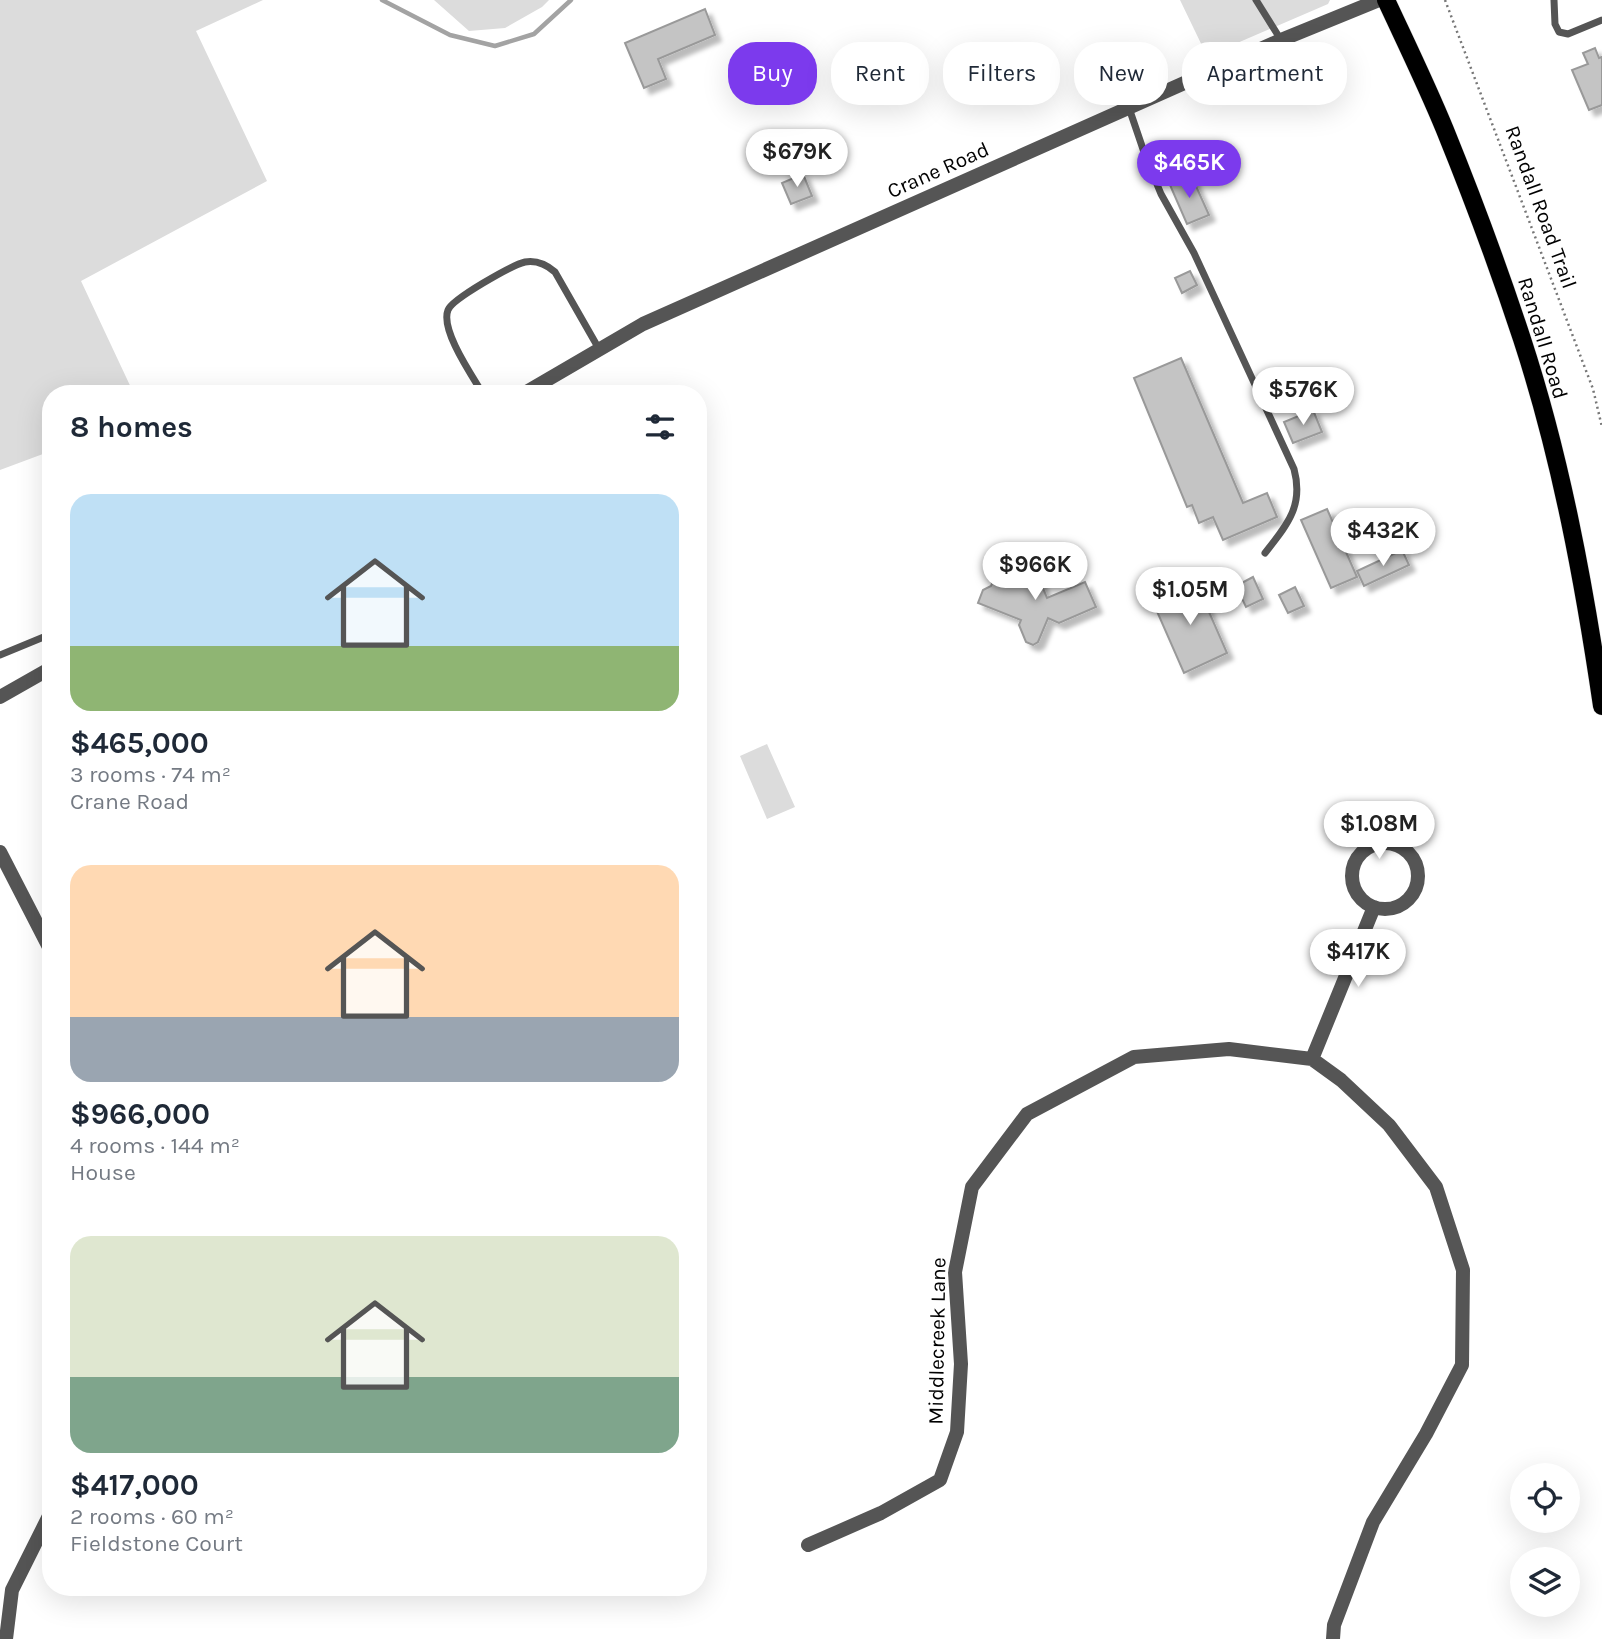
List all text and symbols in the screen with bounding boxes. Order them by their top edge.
chip: Buy [728,42,817,105]
chip: Rent [831,42,929,105]
chip: Filters [943,42,1060,105]
chip: New [1074,42,1168,105]
chip: Apartment [1182,42,1347,105]
street label: Randall Road Trail [1500,122,1582,292]
pin: $679K [748,130,846,189]
street label: Crane Road [883,137,993,203]
text: $679K [762,138,832,165]
pin: $465K [1140,140,1238,200]
text: $465K [1153,149,1225,176]
street label: Randall Road [1513,274,1573,402]
pin: $576K [1254,368,1352,427]
text: $576K [1268,376,1338,403]
icon: filters [641,408,679,446]
text: 8 homes [70,409,193,445]
pin: $432K [1334,508,1432,568]
text: $432K [1347,517,1419,544]
icon: home [312,540,438,666]
pin: $966K [986,542,1084,602]
text: $966K [999,551,1071,578]
pin: $1.05M [1133,568,1247,627]
text: $1.05M [1151,576,1229,603]
text: $465,000 [70,725,209,761]
text: 3 rooms · 74 m² [70,761,231,788]
text: Crane Road [70,788,189,815]
pin: $1.08M [1322,802,1436,861]
text: $1.08M [1340,810,1418,837]
icon: home [312,911,438,1037]
pin: $417K [1309,930,1407,989]
text: $417K [1326,938,1390,965]
text: $966,000 [70,1096,210,1132]
text: 4 rooms · 144 m² [70,1132,240,1159]
text: House [70,1159,136,1186]
street label: Middlecreek Lane [924,1257,950,1425]
icon: home [312,1282,438,1408]
map controls [1510,1463,1580,1617]
button: locate [1510,1463,1580,1533]
text: $417,000 [70,1467,199,1503]
text: 2 rooms · 60 m² [70,1503,234,1530]
text: Fieldstone Court [70,1530,243,1557]
button: layers [1510,1547,1580,1617]

